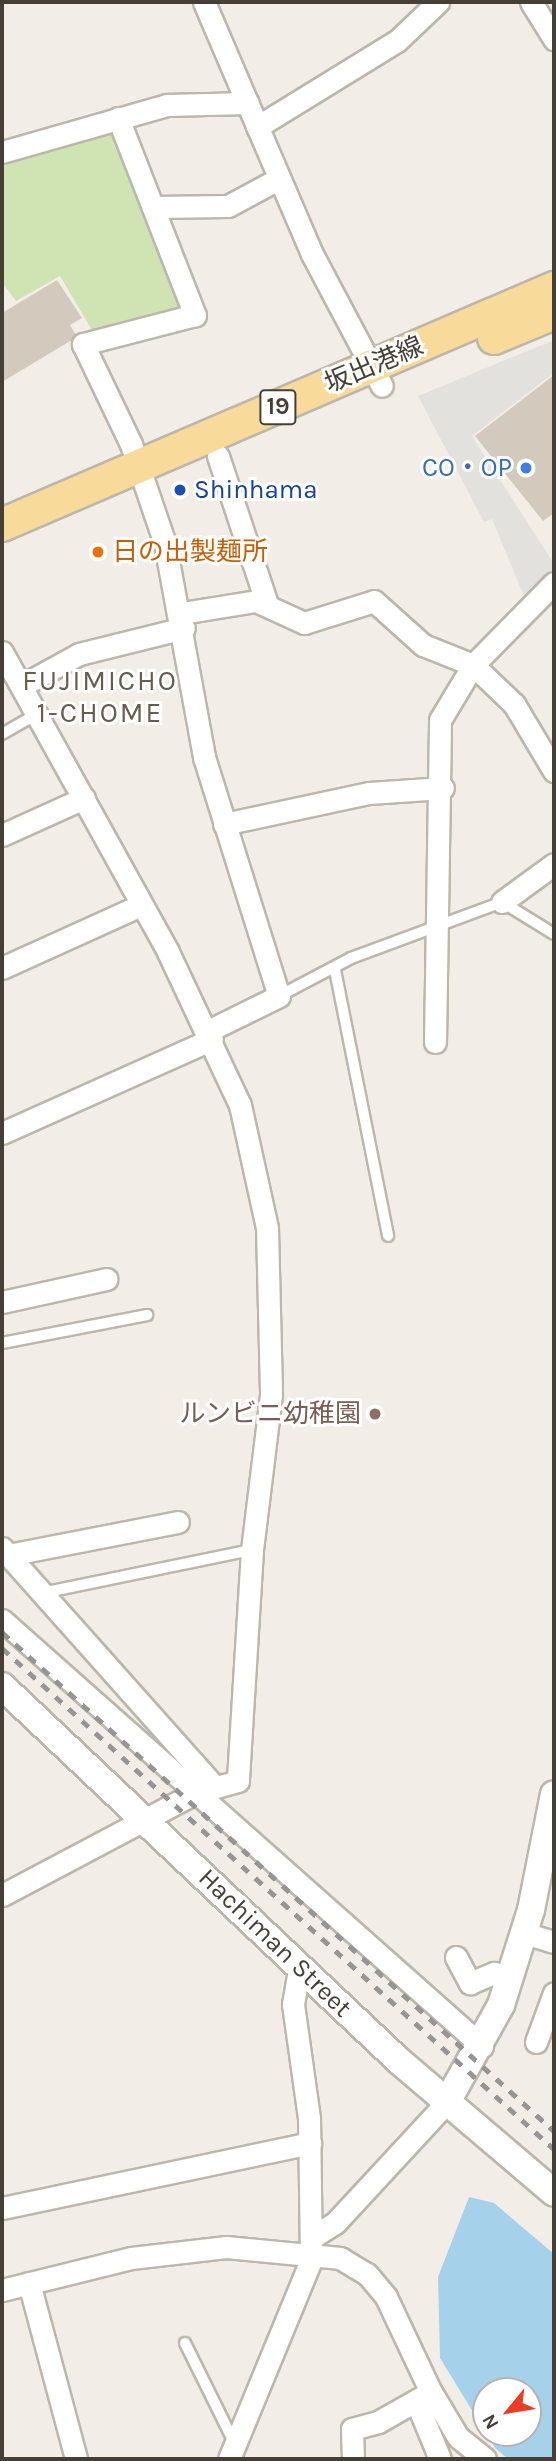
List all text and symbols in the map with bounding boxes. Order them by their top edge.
street label: 坂出港線 [320,330,428,400]
road number: 19 [259,386,297,428]
place label: CO・OP [422,452,512,484]
marker: CO・OP [518,460,534,476]
place label: Shinhama [194,474,317,506]
marker: Shinhama [172,482,188,498]
place label: 日の出製麺所 [112,536,268,568]
marker: 日の出製麺所 [90,544,106,560]
district label: FUJIMICHO 1-CHOME [23,664,177,730]
place label: ルンビニ幼稚園 [179,1398,361,1430]
marker: ルンビニ幼稚園 [367,1406,383,1422]
street label: Hachiman Street [192,1862,358,2024]
north arrow [472,2377,542,2447]
text: N [478,2410,503,2433]

